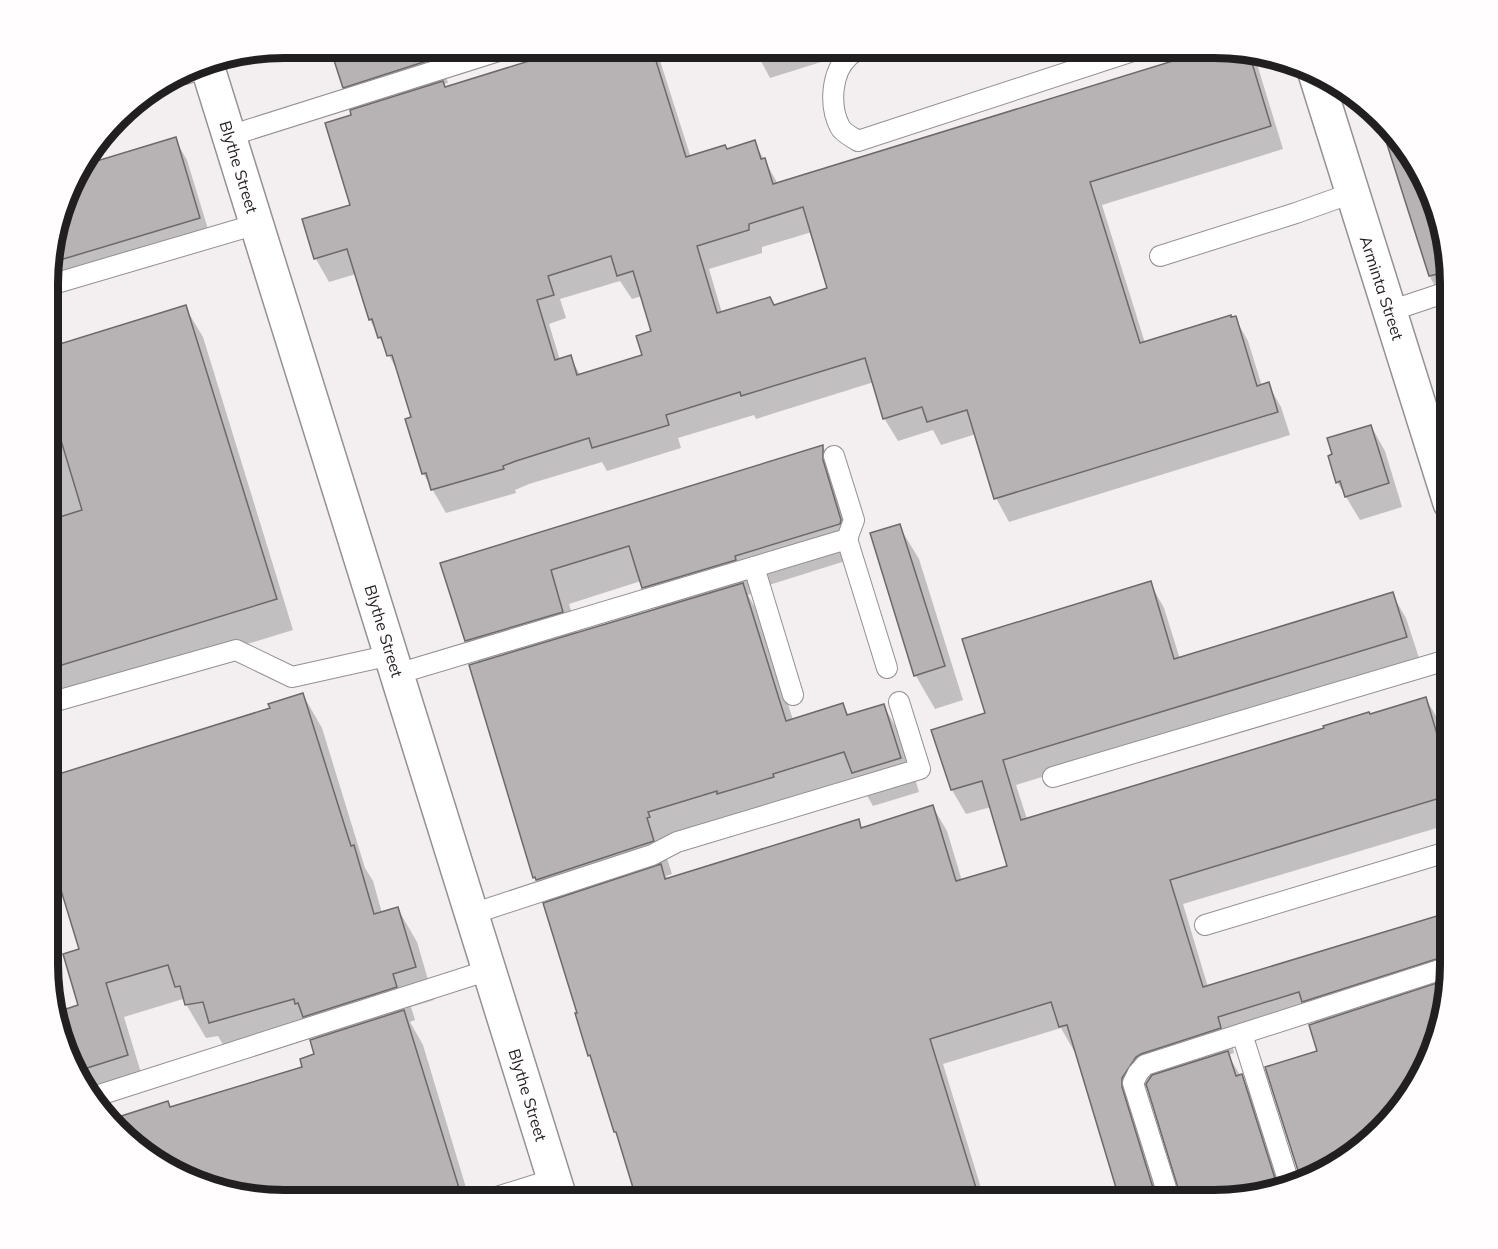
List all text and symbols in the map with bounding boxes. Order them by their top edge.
street label: Blythe Street [215,118,263,216]
street label: Arminta Street [1356,233,1408,343]
street label: Blythe Street [360,582,408,680]
street label: Blythe Street [504,1046,552,1144]

